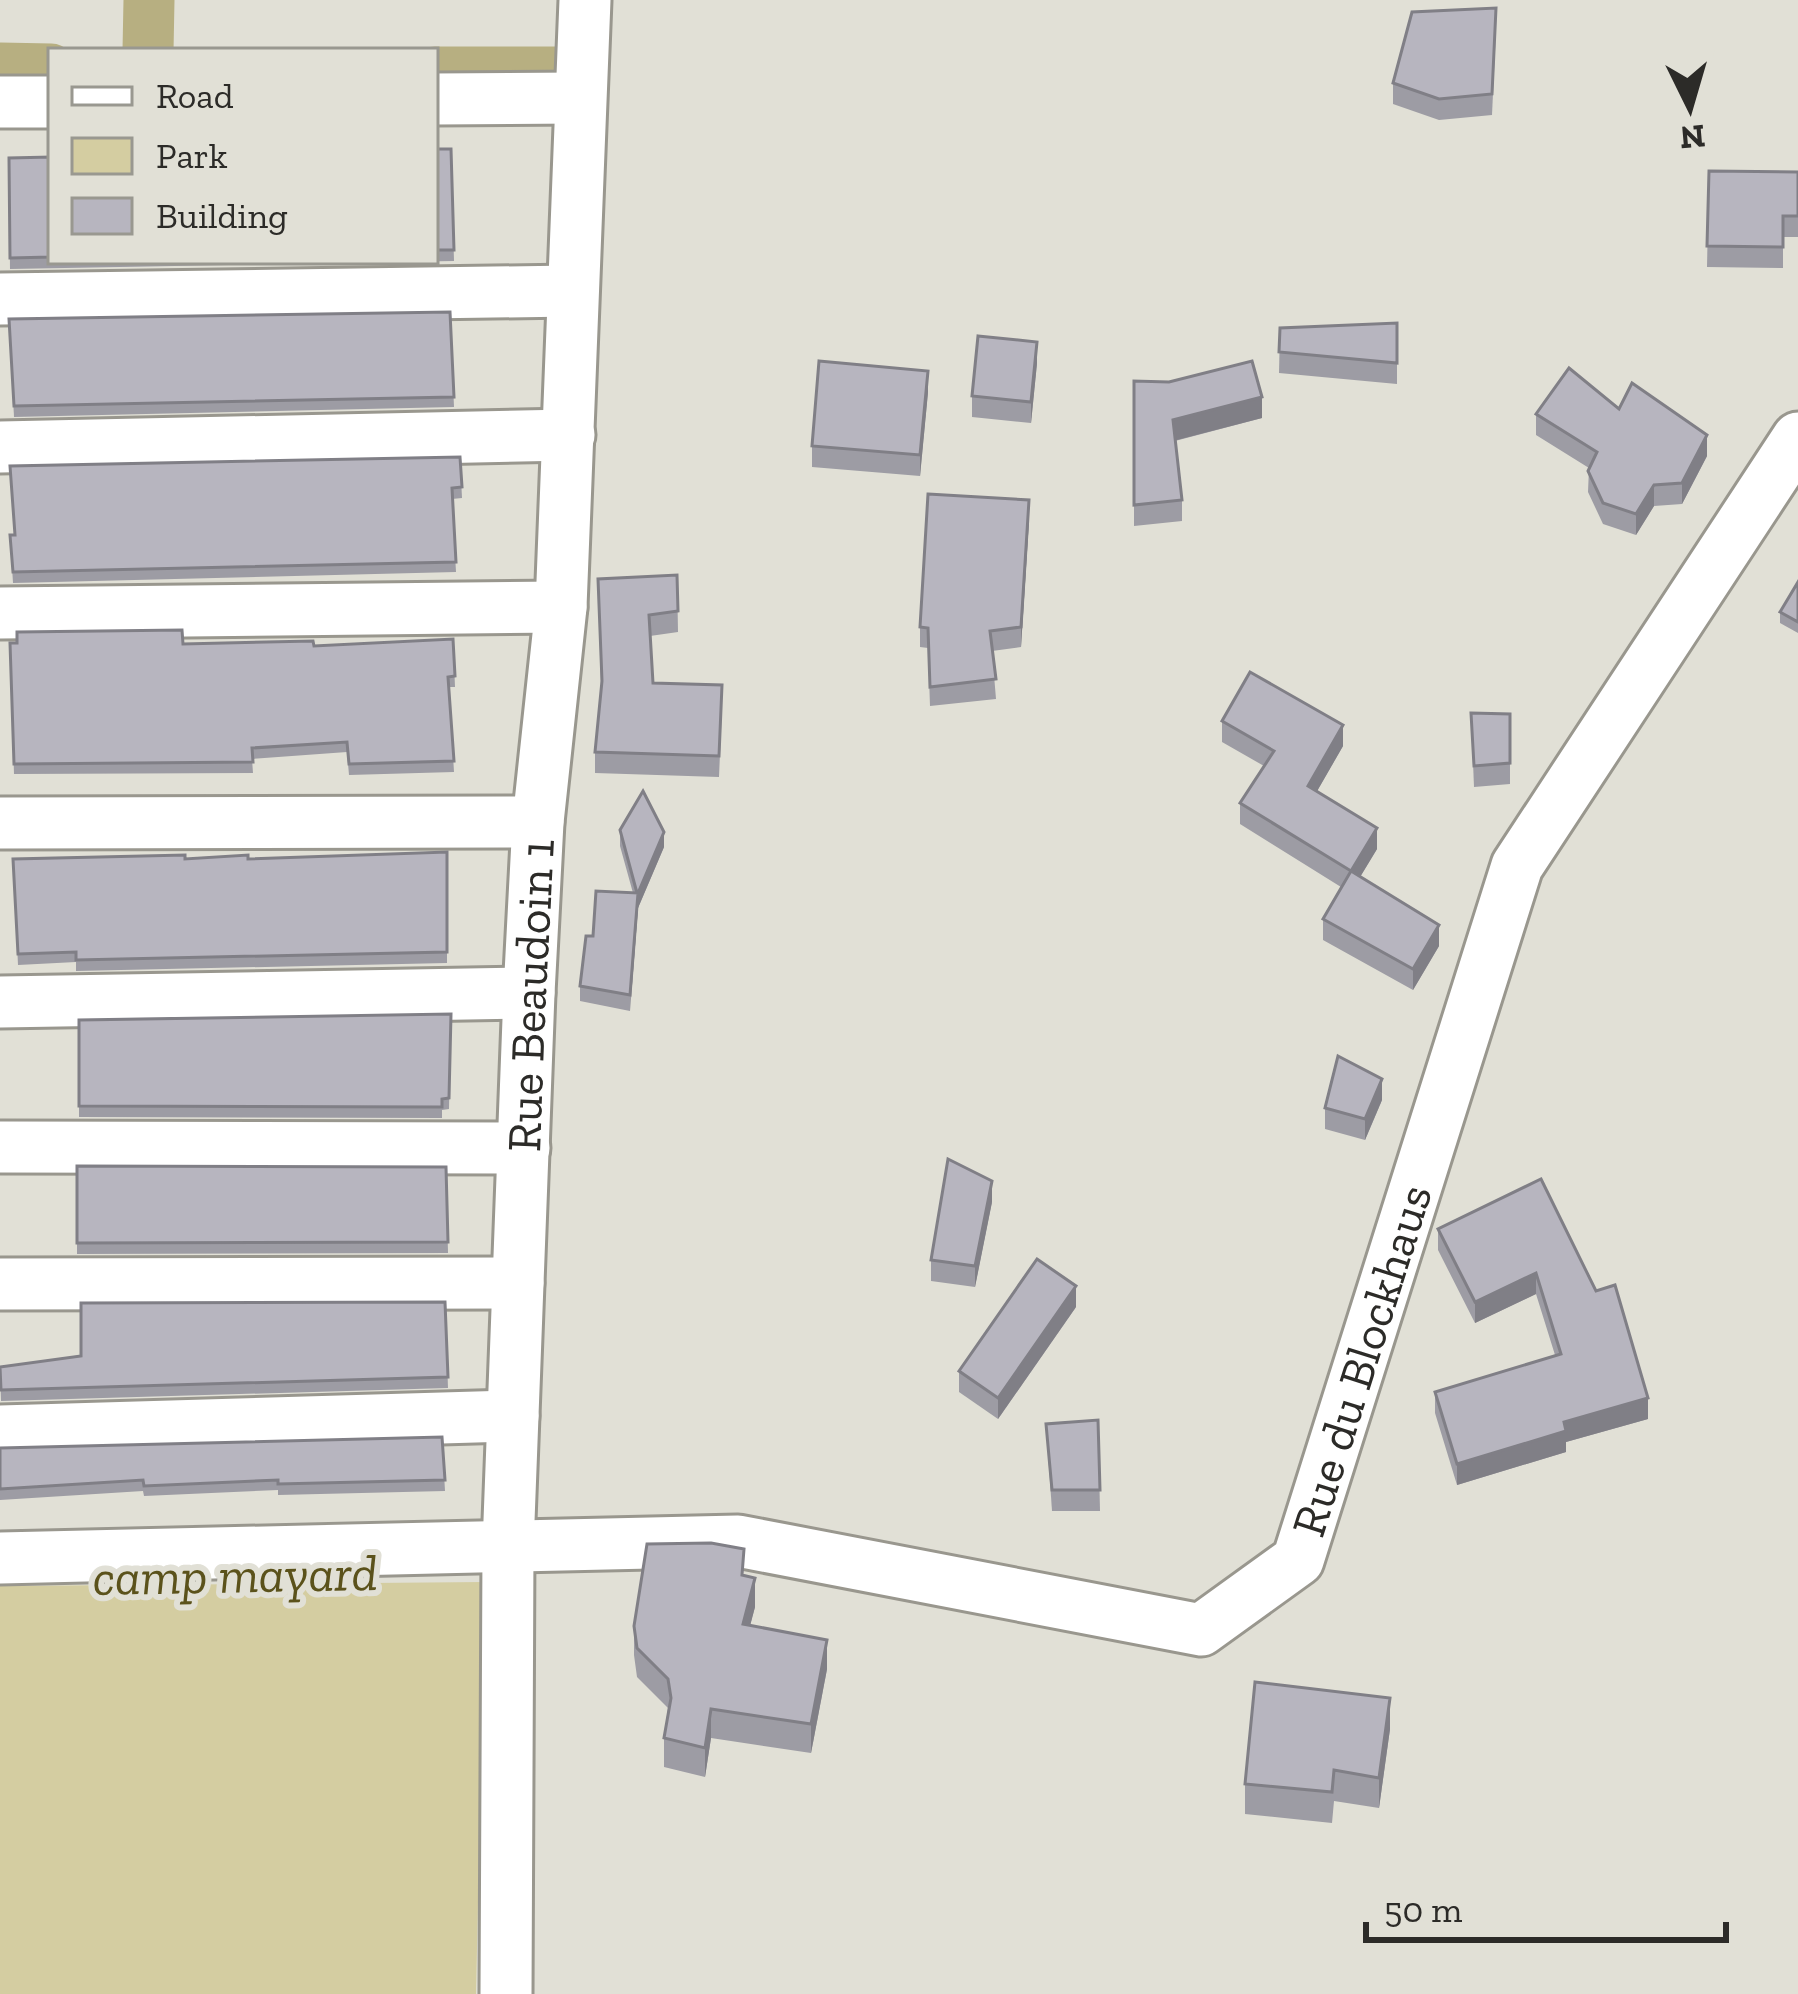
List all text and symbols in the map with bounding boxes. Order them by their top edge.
legend [48,48,438,264]
north arrow [1630,48,1750,168]
text: Road [156,74,234,117]
text: N [1678,117,1707,158]
text: Park [156,134,228,177]
text: Building [156,194,288,237]
street label: Rue Beaudoin 1 [495,838,566,1153]
street label: Rue du Blockhaus [1279,1177,1443,1543]
water label: camp mayard [92,1542,378,1608]
scale bar [1366,1868,1726,1942]
text: 50 m [1384,1888,1462,1931]

